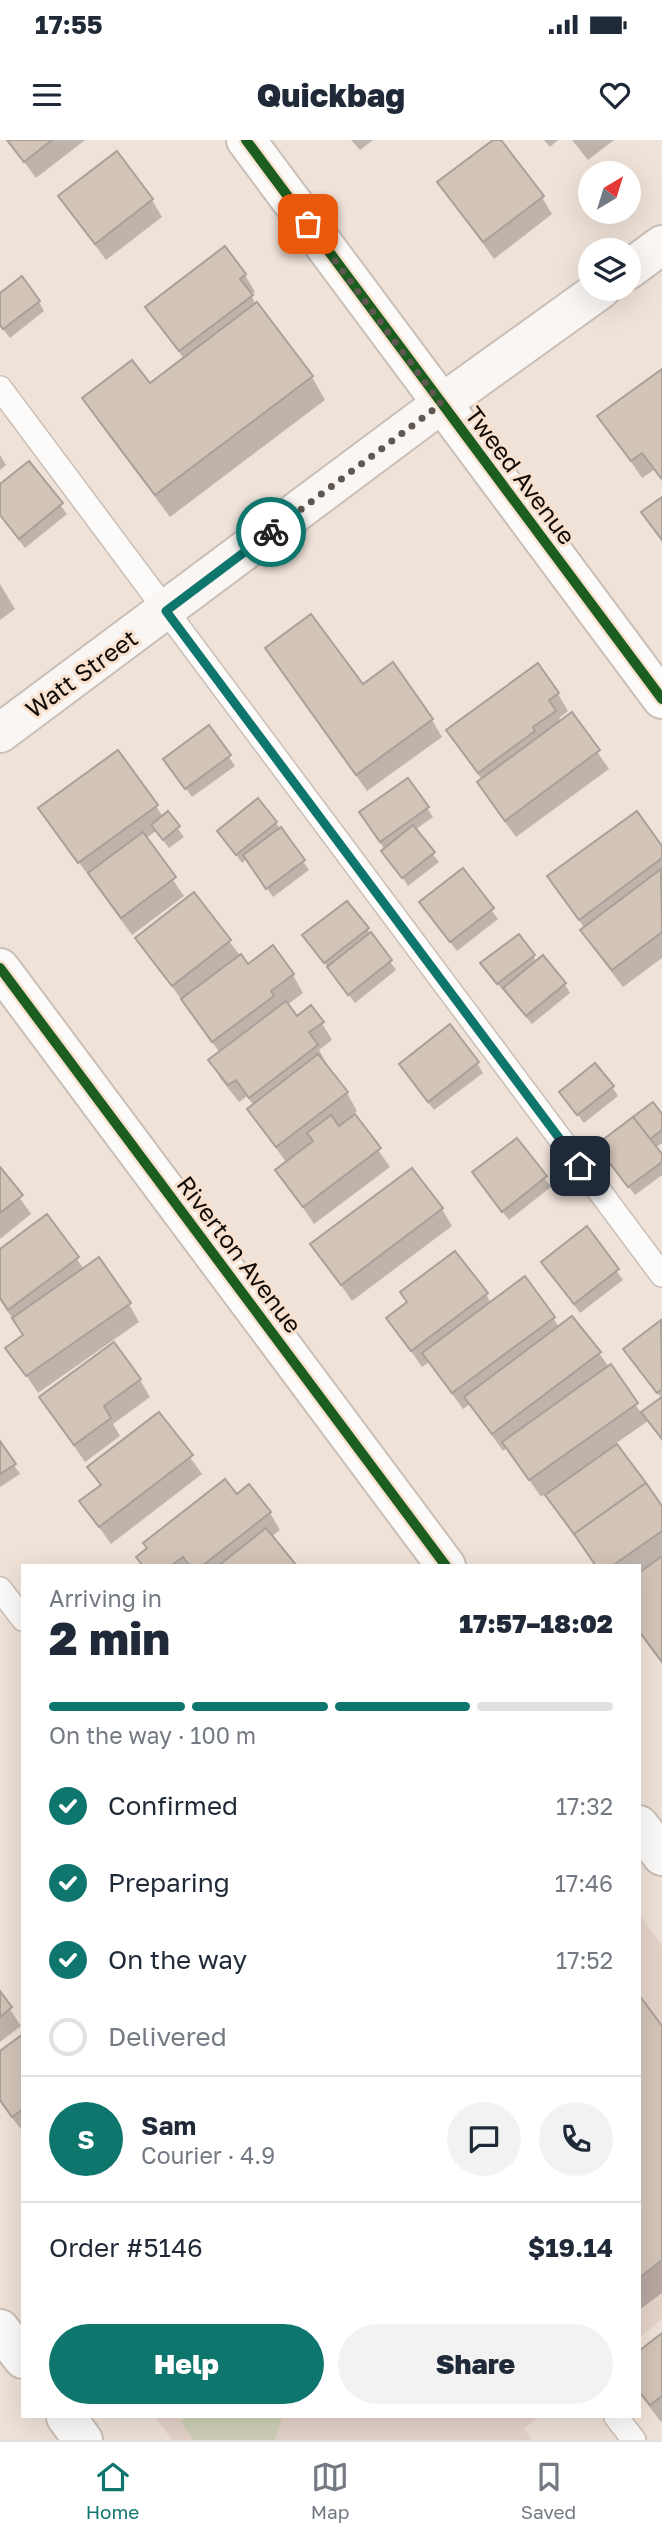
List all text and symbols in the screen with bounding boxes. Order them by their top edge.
text: 17:55 [35,9,103,40]
icon: menu [28,76,66,114]
text: Quickbag [257,76,405,114]
icon: heart [596,76,634,114]
north arrow [578,161,640,224]
map controls [578,161,641,301]
pin [278,194,338,254]
icon: bag [289,205,327,243]
button: layers [578,238,641,301]
street label: Tweed Avenue [460,400,582,550]
courier [236,497,306,567]
icon: bike [252,513,290,551]
street label: Watt Street [19,623,143,723]
pin [550,1136,610,1196]
icon: home [561,1147,599,1185]
street label: Riverton Avenue [172,1170,308,1338]
text: Arriving in [49,1584,162,1612]
text: 17:57–18:02 [459,1608,613,1639]
text: 2 min [49,1610,170,1665]
text: On the way · 100 m [49,1721,256,1749]
icon: check [49,1787,87,1825]
text: Confirmed [108,1790,238,1821]
text: 17:32 [556,1792,613,1820]
icon: check [49,1864,87,1902]
text: Preparing [108,1867,230,1898]
text: 17:46 [555,1869,613,1897]
icon: check [49,1941,87,1979]
text: On the way [108,1944,247,1975]
text: 17:52 [556,1946,613,1974]
text: Delivered [108,2021,227,2052]
button: chat [447,2102,521,2176]
button: phone [539,2102,613,2176]
text: Sam [141,2110,196,2141]
text: S [77,2124,95,2155]
text: Courier · 4.9 [141,2141,275,2169]
text: Order #5146 [49,2232,203,2263]
text: $19.14 [528,2232,613,2263]
button: Help [49,2324,324,2404]
button: Share [338,2324,613,2404]
tab: Home [86,2458,139,2523]
tab: Map [311,2458,349,2523]
tab: Saved [521,2458,576,2523]

